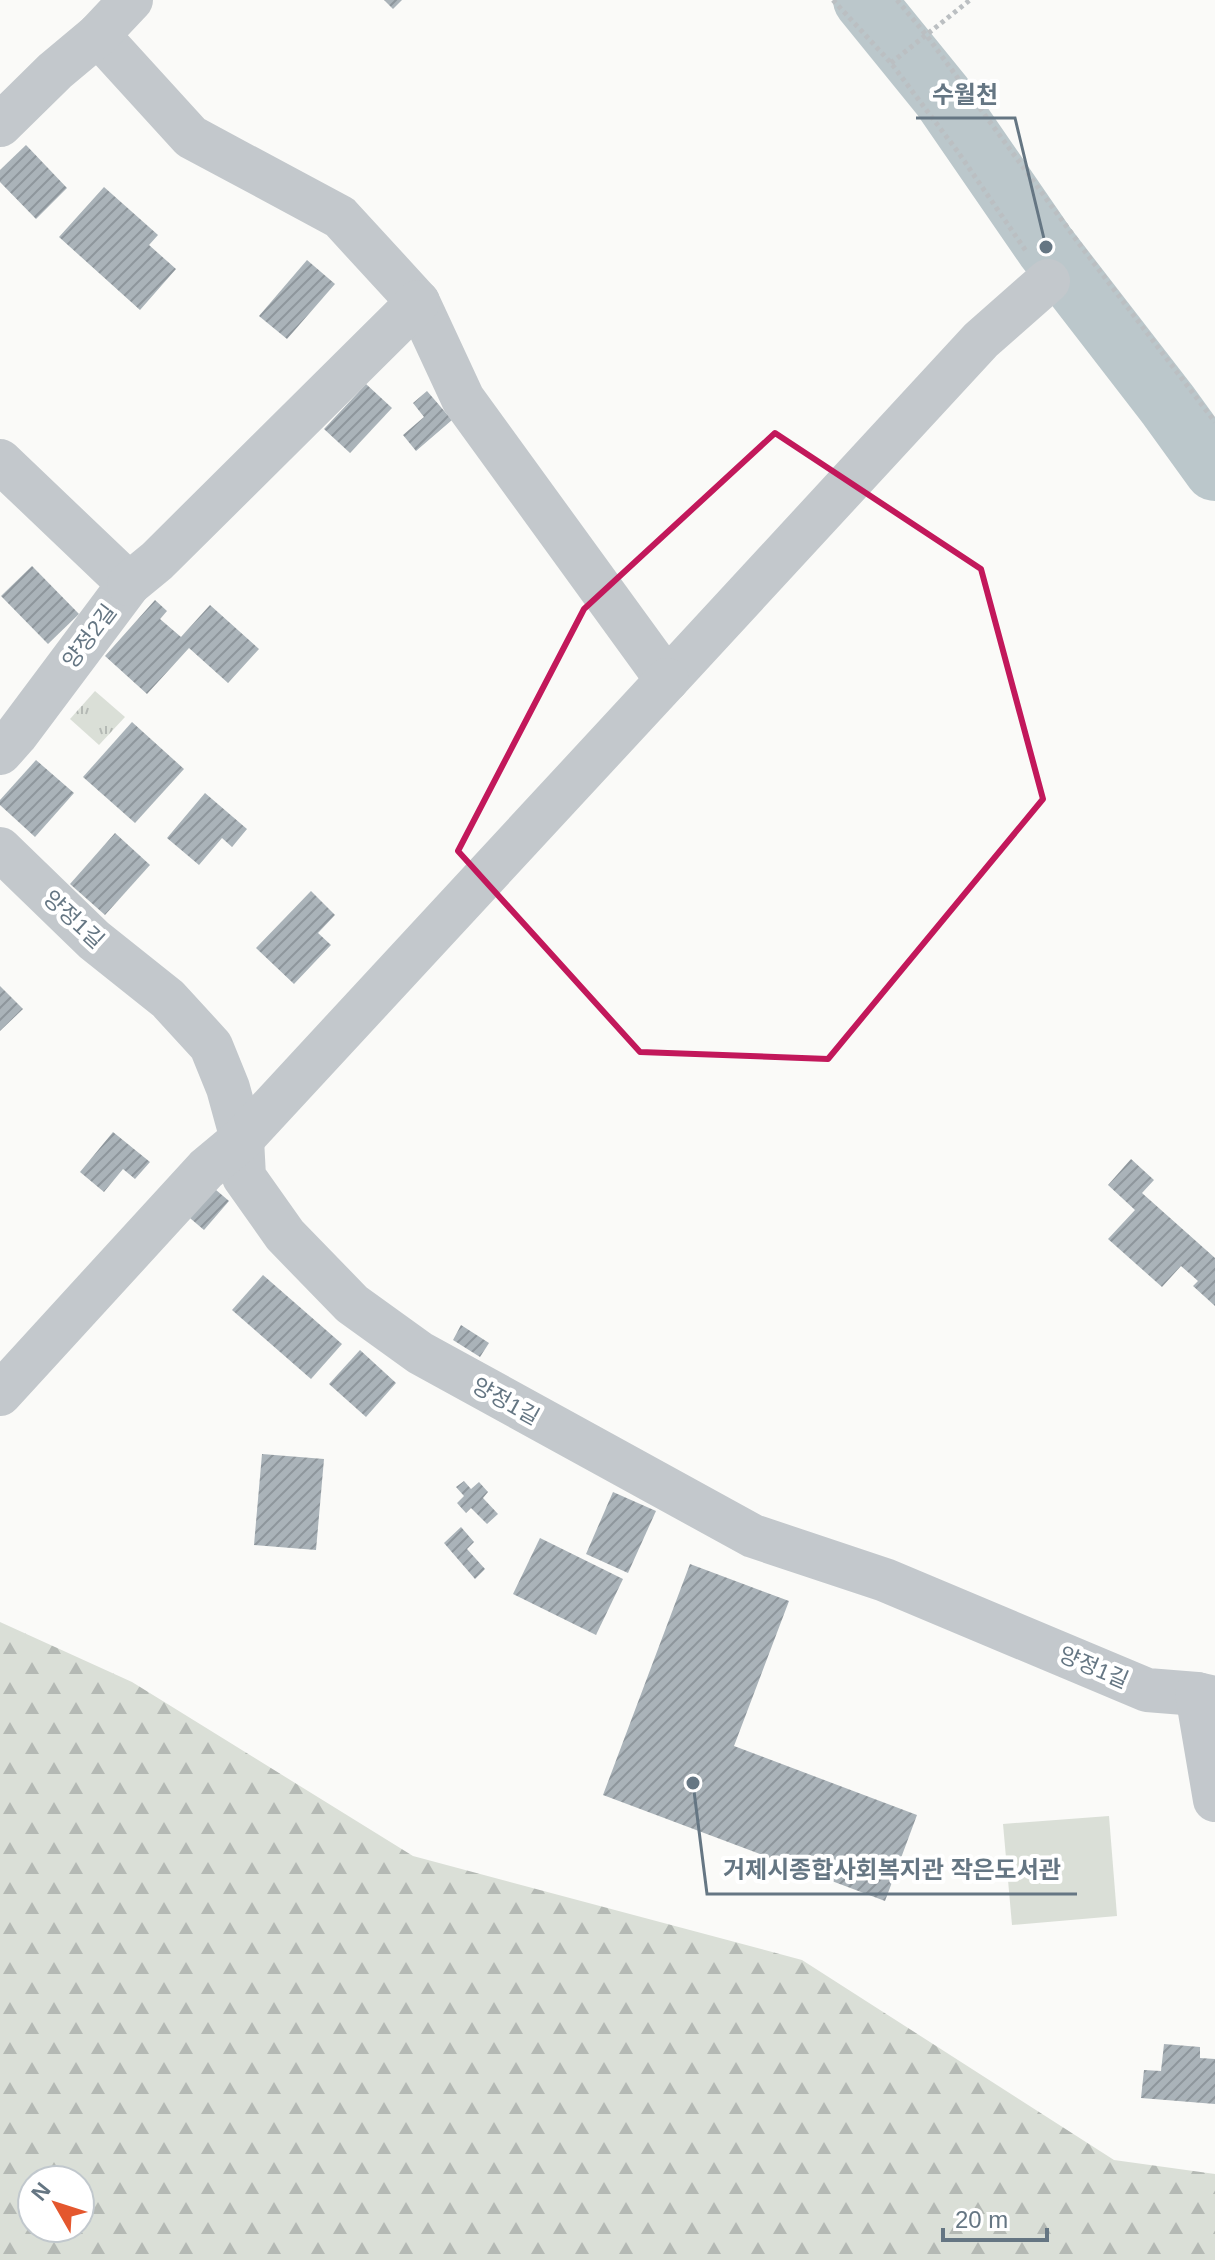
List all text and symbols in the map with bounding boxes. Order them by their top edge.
callout: 수월천 [916,70,1015,118]
text: 수월천 [932,81,998,108]
street label: 양정2길 [57,600,121,673]
street label: 양정1길 [38,885,109,953]
street label: 양정1길 [468,1373,544,1430]
street label: 양정1길 [1055,1642,1132,1693]
callout: 거제시종합사회복지관 작은도서관 [707,1846,1077,1894]
text: 거제시종합사회복지관 작은도서관 [723,1856,1061,1883]
north arrow [16,2164,96,2244]
text: N [26,2178,56,2206]
scale bar [943,2192,1047,2242]
text: 20 m [955,2206,1008,2233]

